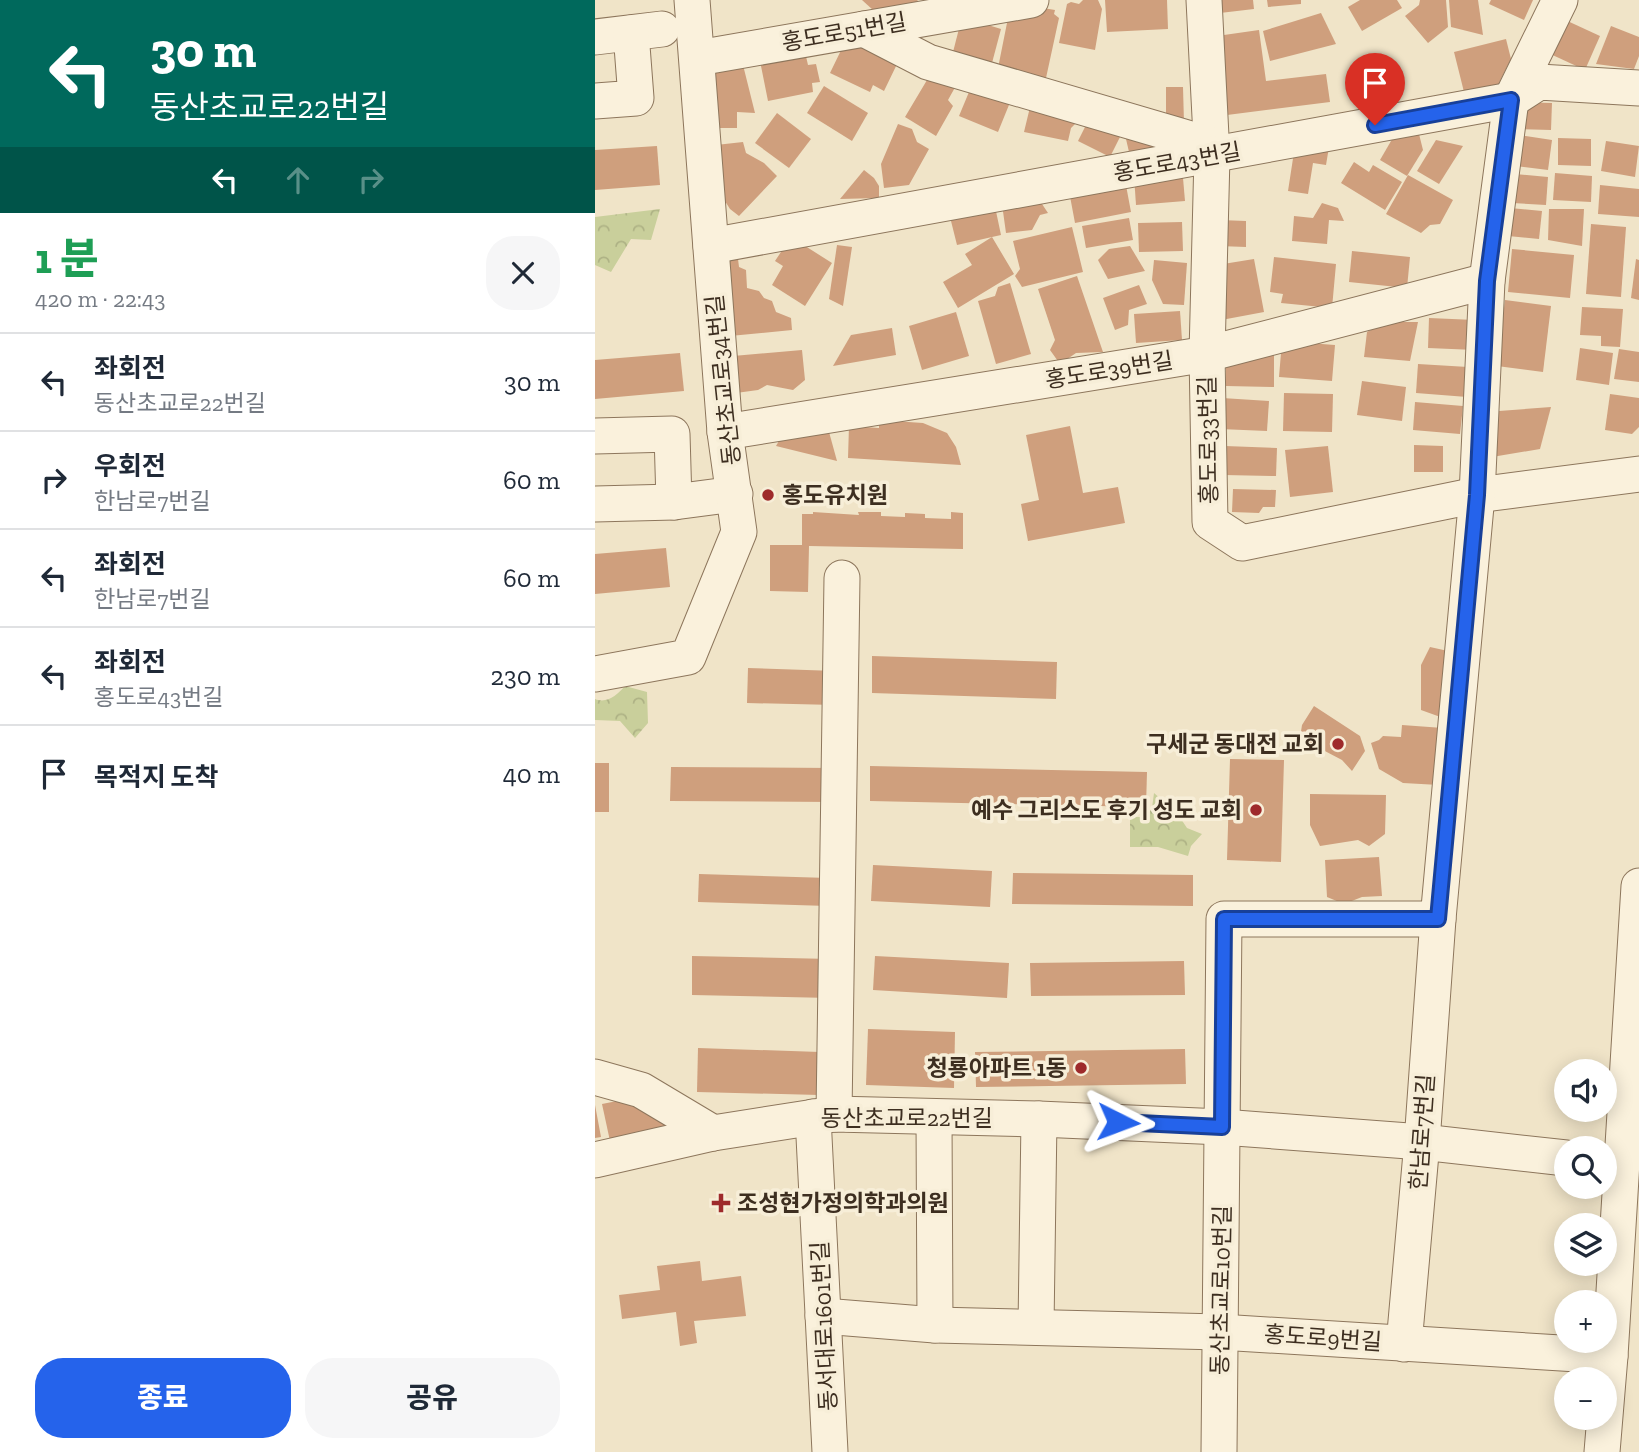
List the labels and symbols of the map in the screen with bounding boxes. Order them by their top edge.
street label: 홍도로51번길 [779,7,909,57]
pin [1345,53,1405,125]
street label: 홍도로43번길 [1111,137,1243,187]
street label: 동산초교로34번길 [700,293,746,467]
street label: 홍도로39번길 [1043,346,1175,394]
street label: 홍도로33번길 [1193,376,1223,504]
place label: 홍도유치원 [782,481,888,509]
marker: 홍도유치원 [760,487,776,503]
place label: 구세군 동대전 교회 [1146,730,1324,758]
marker: 구세군 동대전 교회 [1330,736,1346,752]
place label: 예수 그리스도 후기 성도 교회 [971,796,1242,824]
marker: 예수 그리스도 후기 성도 교회 [1248,802,1264,818]
place label: 청룡아파트 1동 [926,1054,1067,1082]
marker: 청룡아파트 1동 [1073,1060,1089,1076]
street label: 한남로7번길 [1404,1073,1440,1191]
position arrow [1081,1085,1155,1159]
street label: 동산초교로22번길 [821,1104,993,1132]
place label: 조성현가정의학과의원 [737,1189,949,1217]
marker: 조성현가정의학과의원 [711,1193,731,1213]
street label: 동산초교로10번길 [1206,1205,1236,1375]
street label: 동서대로1601번길 [806,1240,842,1412]
street label: 홍도로9번길 [1263,1320,1383,1356]

